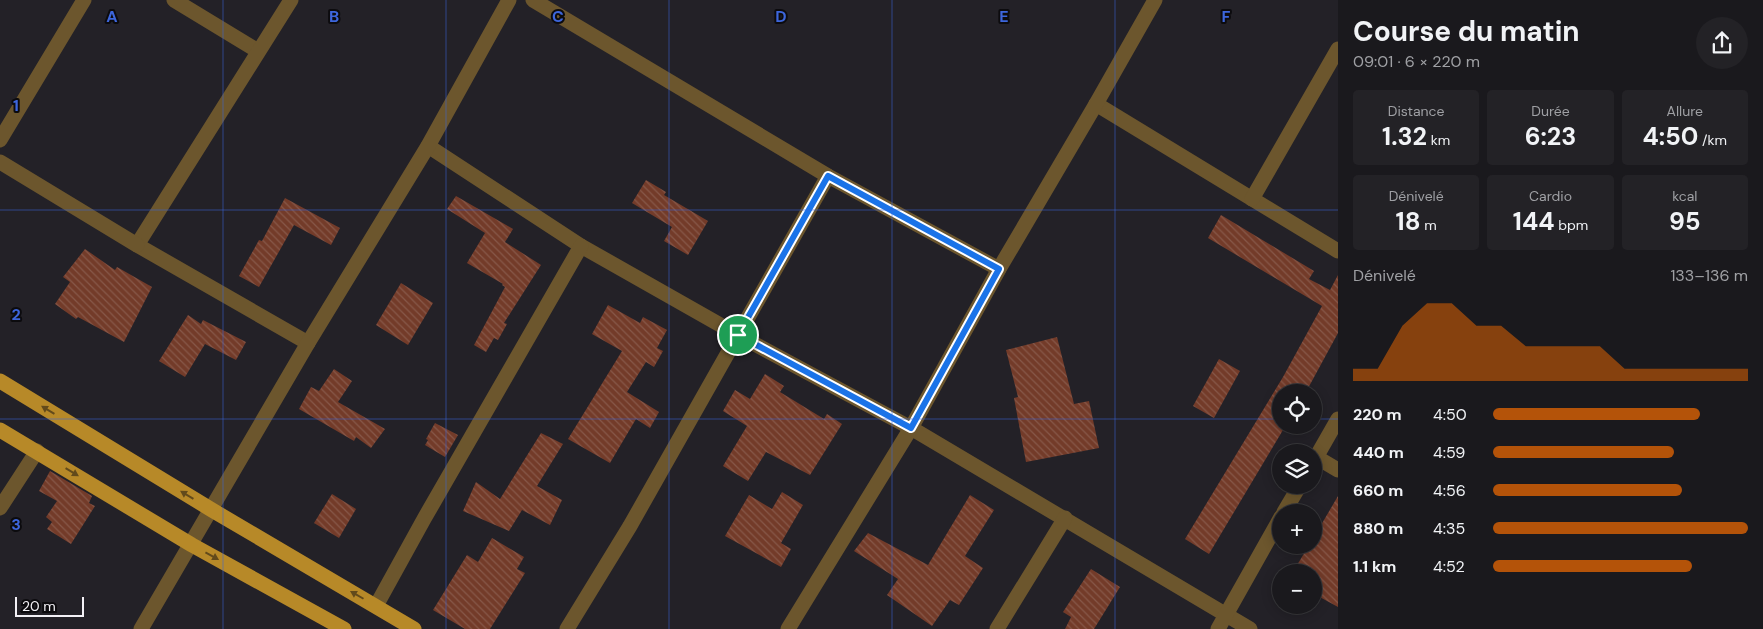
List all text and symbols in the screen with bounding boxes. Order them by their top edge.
text: A [106,6,118,27]
text: B [329,6,339,27]
text: C [552,6,564,27]
text: D [775,6,787,27]
text: E [999,6,1009,27]
text: F [1222,6,1231,27]
text: Course du matin [1353,13,1580,50]
button: share [1696,17,1748,69]
text: 09:01 · 6 × 220 m [1353,51,1480,72]
text: 1 [13,95,19,116]
text: Distance [1388,102,1445,120]
text: Durée [1531,102,1570,120]
text: Allure [1667,102,1703,120]
text: 1.32 [1382,120,1427,153]
text: 6:23 [1525,120,1576,153]
text: 4:50 [1643,120,1698,153]
text: km [1427,131,1450,149]
text: /km [1698,131,1727,149]
text: Dénivelé [1389,187,1444,205]
text: Cardio [1529,187,1572,205]
text: kcal [1672,187,1697,205]
text: 18 [1396,205,1421,238]
text: 144 [1513,205,1554,238]
text: 95 [1669,205,1701,238]
text: m [1421,216,1437,234]
text: bpm [1554,216,1588,234]
text: Dénivelé [1353,265,1416,286]
text: 133–136 m [1670,265,1748,286]
text: 2 [11,304,21,325]
pin [717,314,759,356]
icon: arrive [724,321,752,349]
map controls [1272,384,1322,614]
button: locate [1272,384,1322,434]
text: 220 m [1353,404,1401,425]
text: 4:50 [1433,404,1467,425]
one-way arrow [41,406,55,415]
text: 440 m [1353,442,1404,463]
text: 4:59 [1433,442,1465,463]
button: layers [1272,444,1322,494]
one-way arrow [66,467,79,476]
text: 660 m [1353,480,1403,501]
text: 4:56 [1433,480,1466,501]
one-way arrow [180,490,193,499]
button: + [1272,504,1322,554]
text: 3 [11,514,21,535]
text: 880 m [1353,518,1403,539]
text: 4:35 [1433,518,1465,539]
one-way arrow [205,551,218,560]
text: 1.1 km [1353,556,1396,577]
text: 4:52 [1433,556,1465,577]
button: − [1272,564,1322,614]
one-way arrow [350,590,364,599]
scale bar [15,594,84,617]
text: 20 m [22,597,56,615]

